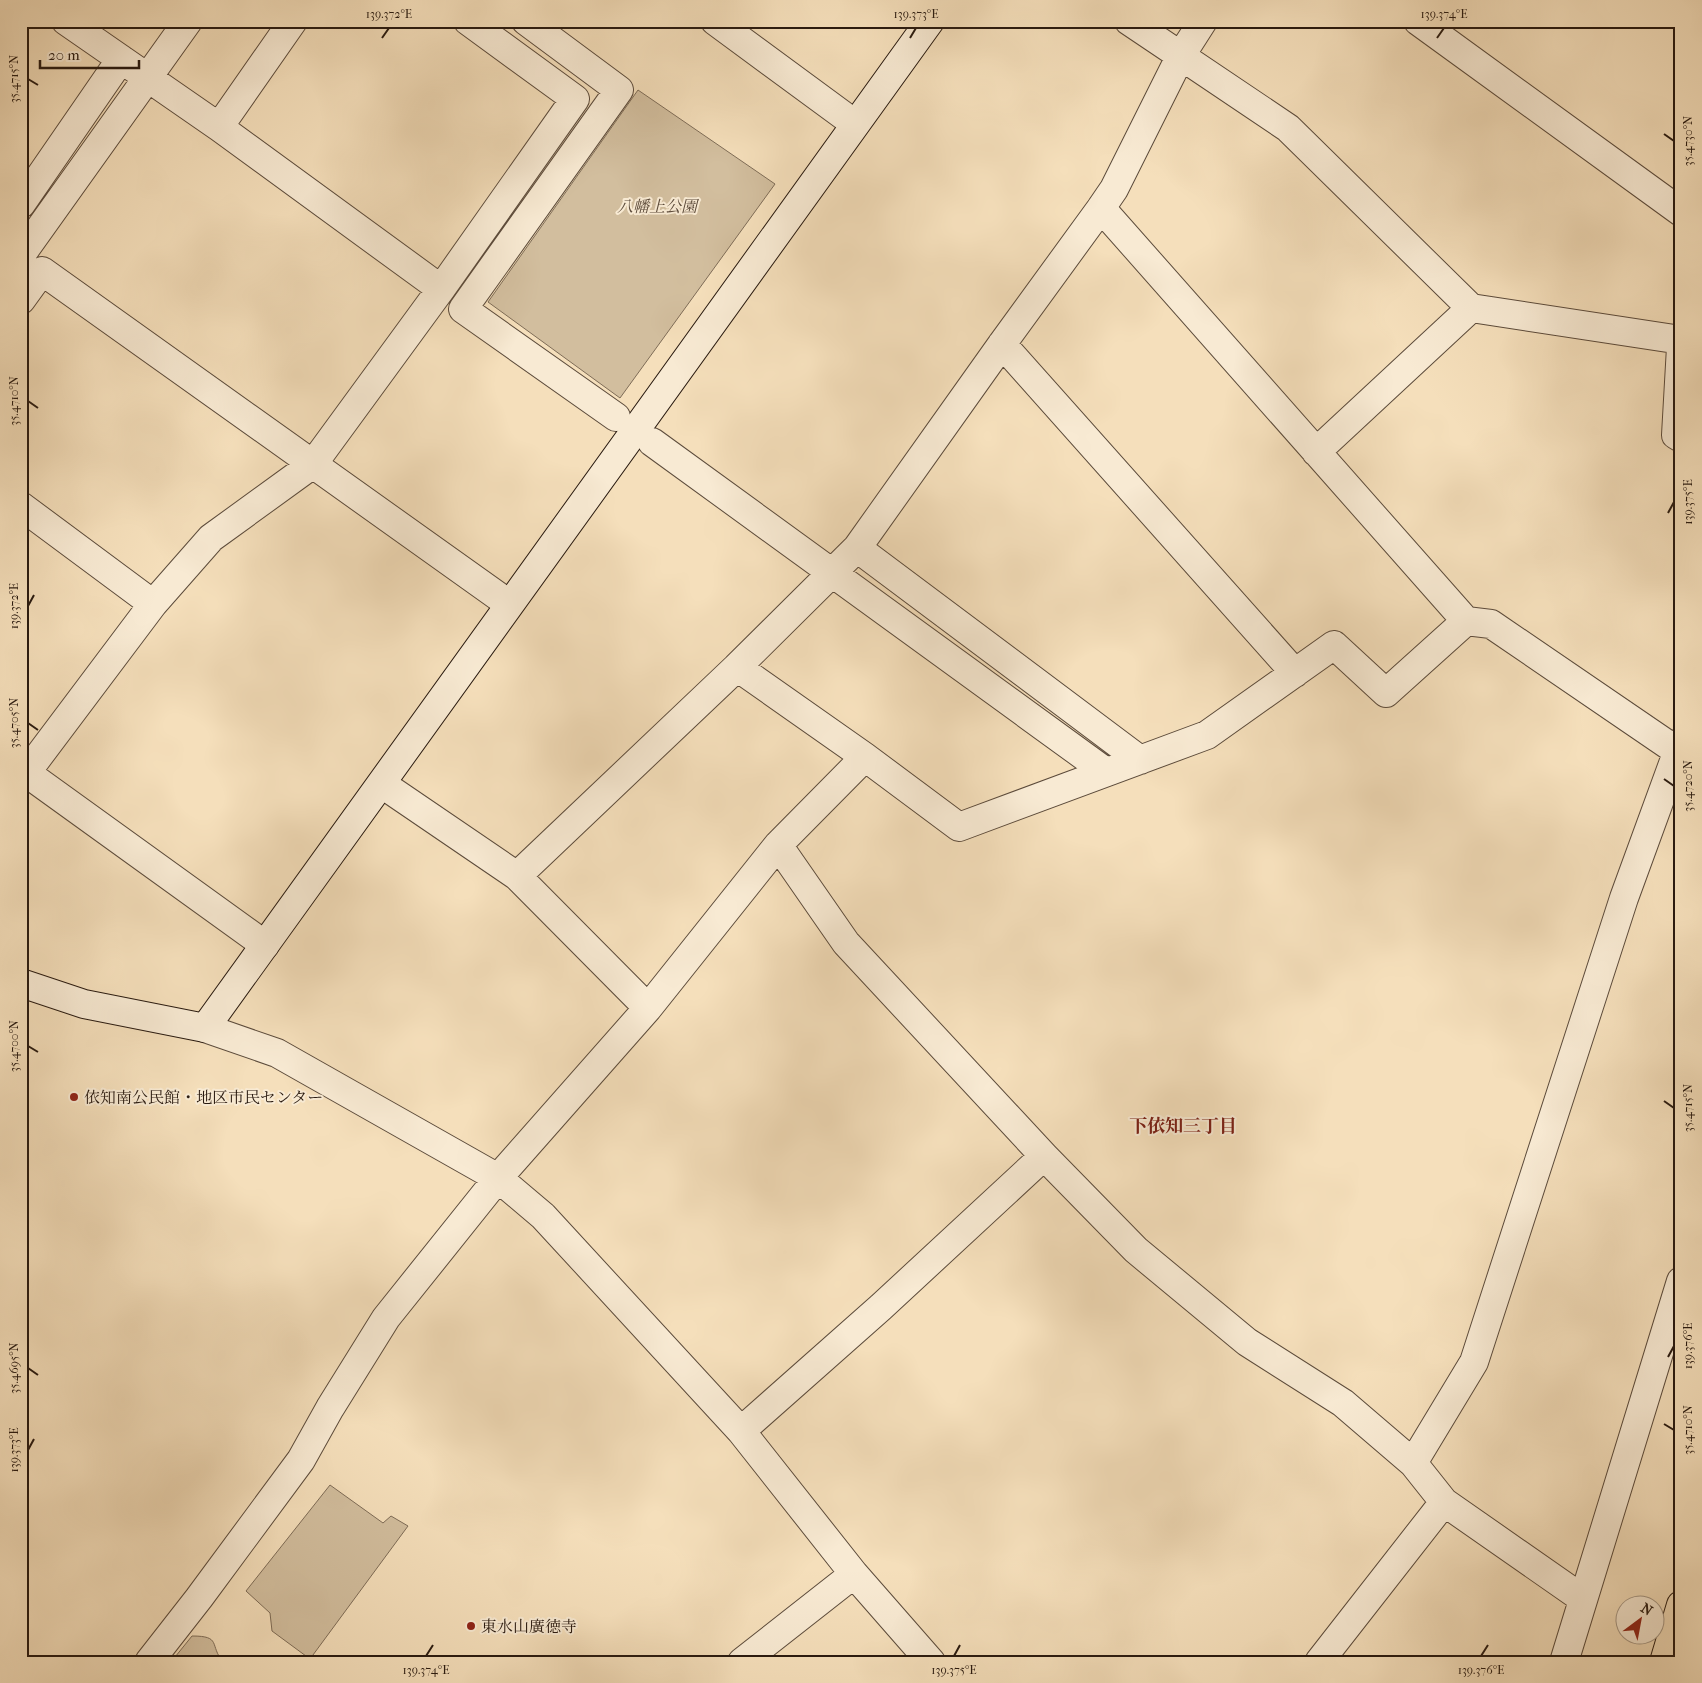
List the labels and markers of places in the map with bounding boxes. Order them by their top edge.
place label: 依知南公民館・地区市民センター [84,1088,323,1107]
marker: 依知南公民館・地区市民センター [68,1091,80,1103]
place label: 東水山廣徳寺 [481,1617,577,1636]
marker: 東水山廣徳寺 [465,1620,477,1632]

